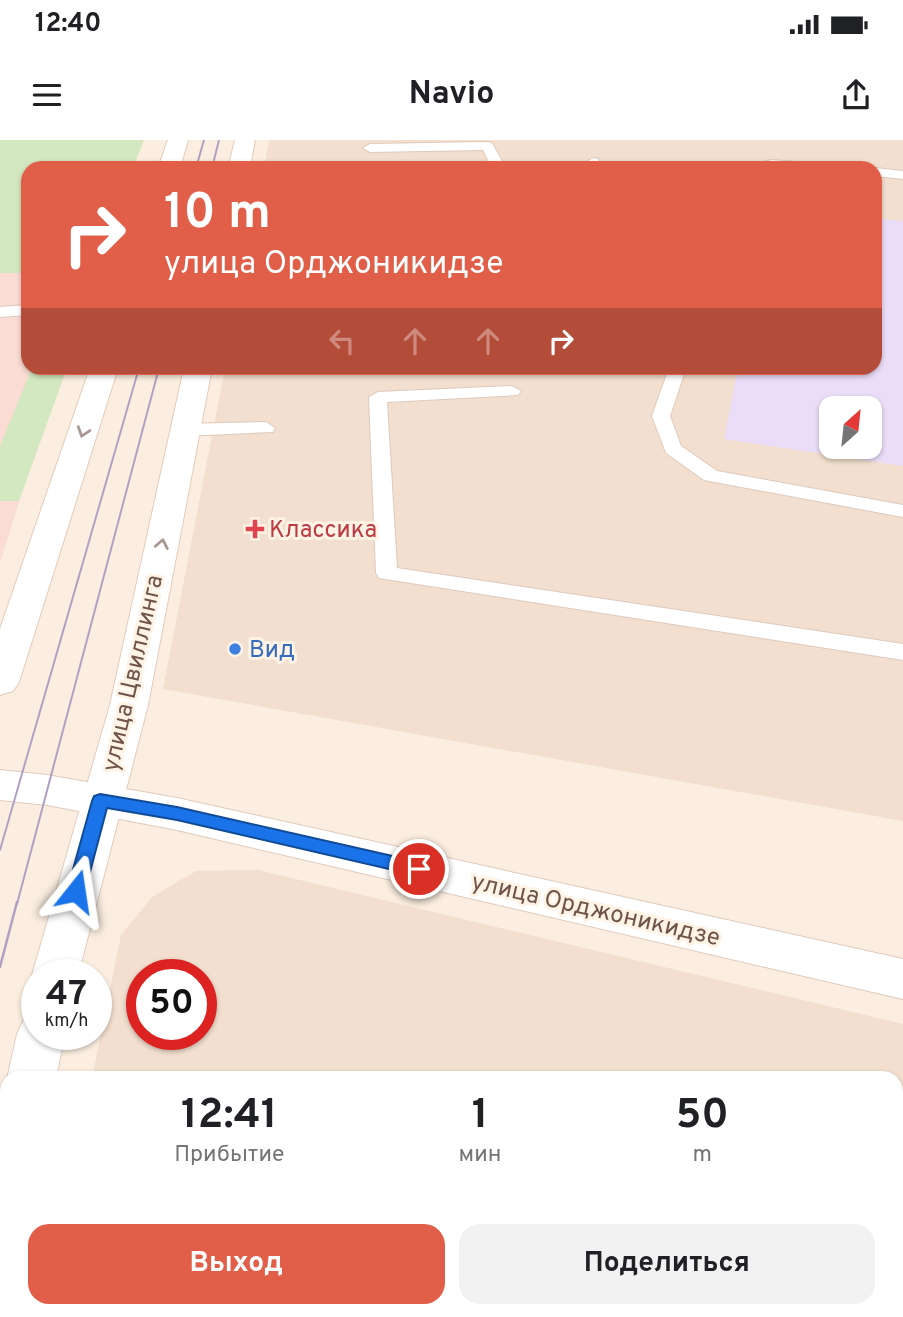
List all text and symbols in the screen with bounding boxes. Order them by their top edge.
text: 12:40 [35,8,101,41]
text: Navio [409,75,494,115]
icon: menu [28,76,66,114]
icon: share [837,76,875,114]
text: 10 m [164,184,271,246]
icon: right [49,189,140,280]
text: улица Орджоникидзе [164,245,503,285]
icon: left [323,322,361,360]
icon: ahead [396,322,434,360]
icon: ahead [469,322,507,360]
icon: right [542,322,580,360]
north arrow [819,396,882,458]
map controls [819,396,882,459]
one-way arrow [77,426,91,438]
place label: Классика [269,516,377,546]
marker: Классика [247,521,263,537]
one-way arrow [153,538,168,550]
street label: улица Цвиллинга [97,572,171,775]
place label: Вид [249,636,295,666]
marker: Вид [227,641,243,657]
pin [389,839,449,899]
icon: arrive [400,850,438,888]
position arrow [39,854,113,928]
street label: улица Орджоникидзе [468,868,723,954]
speed limit sign: 50 [126,959,217,1050]
text: 47 [46,973,87,1017]
text: km/h [45,1010,88,1033]
text: 12:41 [181,1090,278,1143]
text: 1 [472,1090,488,1143]
text: 50 [676,1090,729,1143]
text: Прибытие [174,1141,284,1170]
text: мин [459,1141,502,1170]
text: m [692,1141,712,1170]
button: Выход [28,1224,445,1304]
button: Поделиться [459,1224,875,1304]

